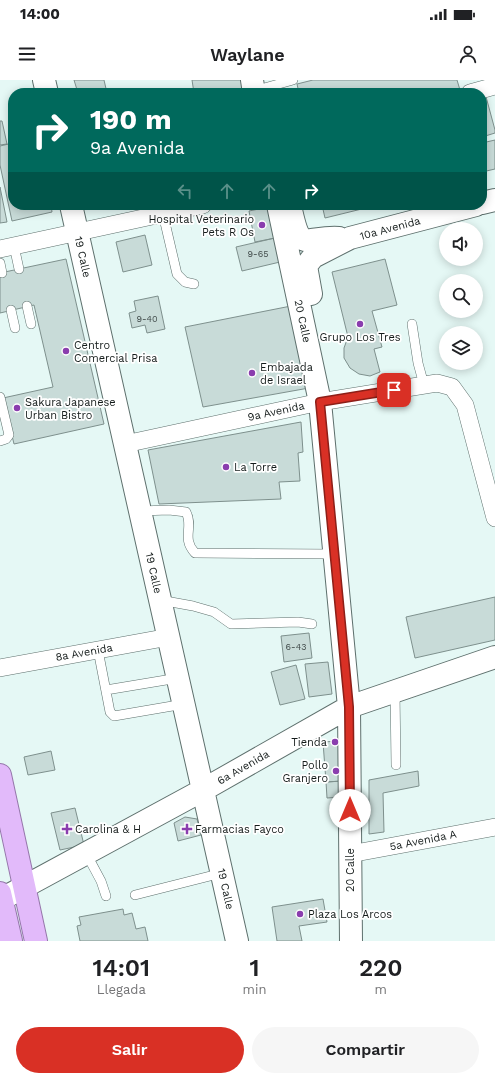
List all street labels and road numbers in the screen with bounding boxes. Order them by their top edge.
street label: 10a Avenida [358,214,422,243]
street label: 19 Calle [71,235,94,279]
street label: 20 Calle [292,298,313,344]
street label: 9a Avenida [246,399,306,424]
street label: 19 Calle [142,551,165,595]
street label: 8a Avenida [54,641,114,664]
street label: 6a Avenida [215,747,272,788]
street label: 5a Avenida A [389,828,458,853]
street label: 20 Calle [344,848,357,892]
street label: 19 Calle [214,867,237,911]

